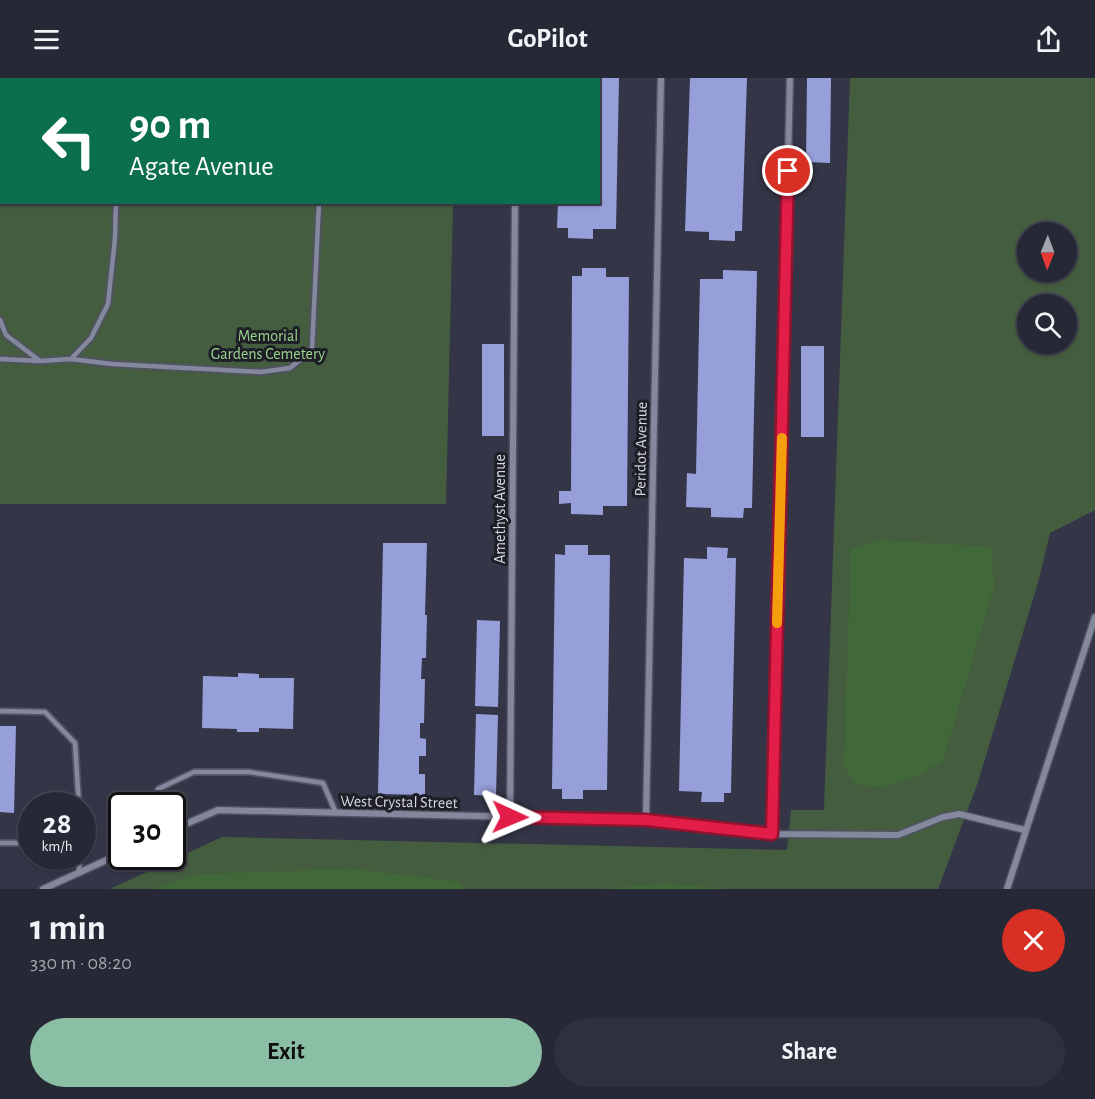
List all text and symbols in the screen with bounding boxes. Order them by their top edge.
icon: menu [30,23,63,56]
icon: share [1032,23,1065,56]
text: GoPilot [507,25,588,52]
icon: left [30,102,108,180]
text: 90 m [129,104,211,146]
pin [762,145,813,196]
text: Agate Avenue [129,153,274,180]
icon: arrive [771,154,804,187]
north arrow [1017,222,1077,282]
map controls [1017,222,1077,354]
button: search [1017,294,1077,354]
park label: Memorial Gardens Cemetery [211,328,325,363]
street label: Peridot Avenue [632,402,650,496]
street label: Amethyst Avenue [492,454,509,564]
position arrow [478,785,542,849]
speed limit sign: 30 [108,792,186,870]
street label: West Crystal Street [340,793,458,812]
text: 28 [43,809,71,839]
text: km/h [42,839,72,854]
button: close [1002,909,1065,972]
text: 1 min [30,910,106,946]
text: 330 m · 08:20 [30,953,132,973]
button: Exit [30,1018,542,1087]
button: Share [554,1018,1065,1087]

